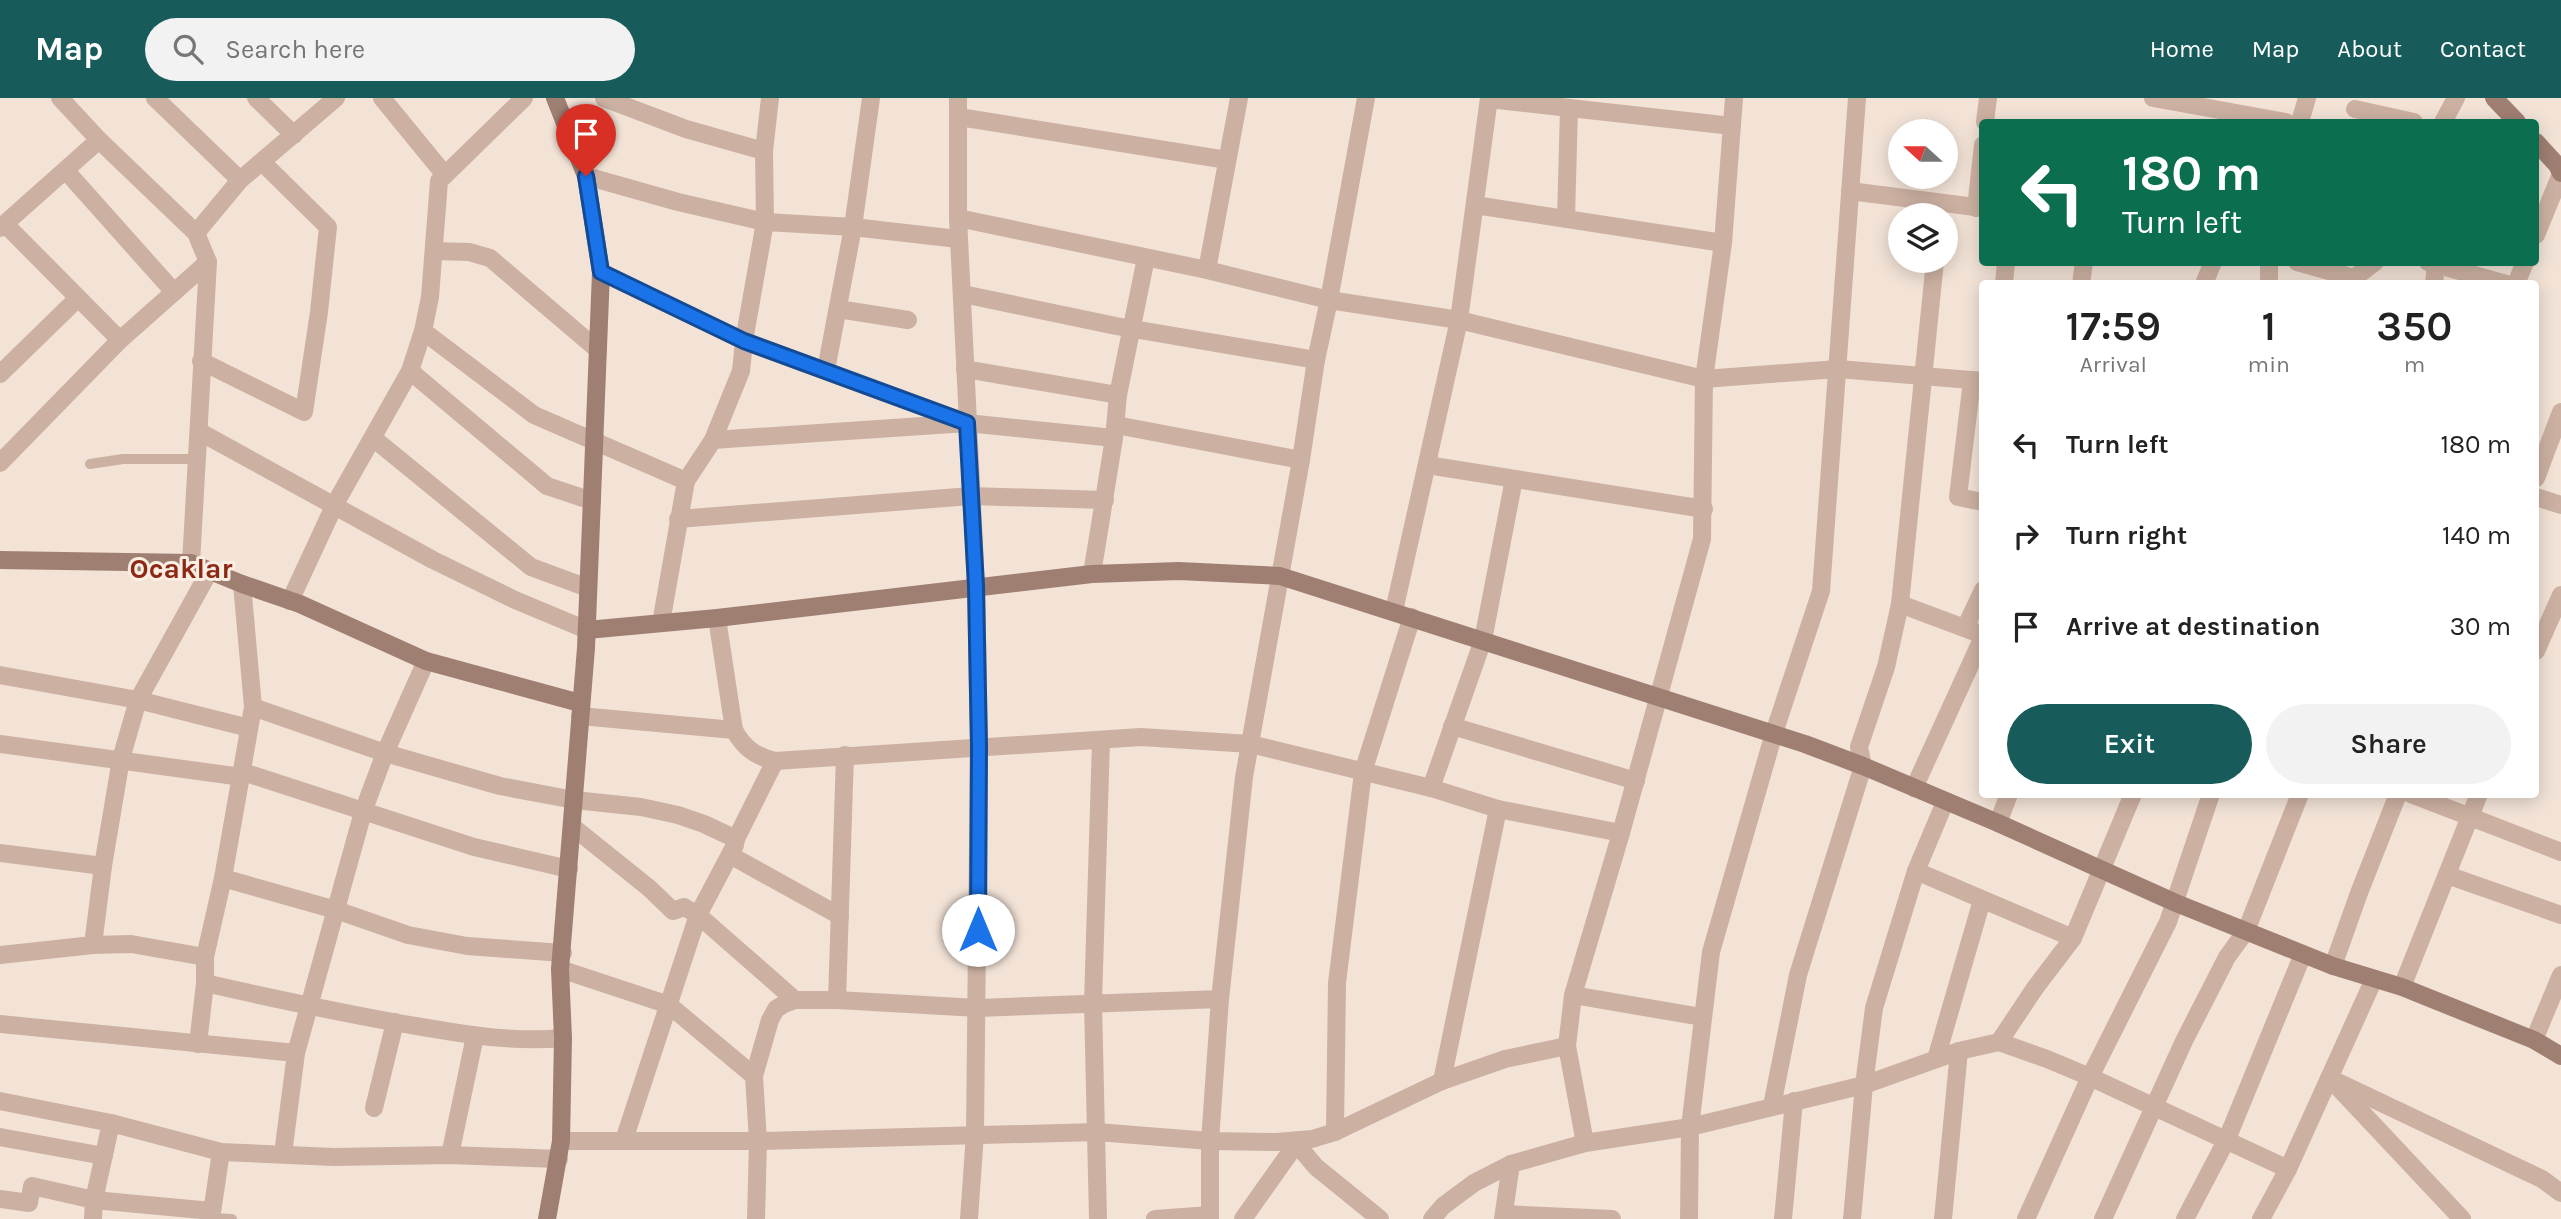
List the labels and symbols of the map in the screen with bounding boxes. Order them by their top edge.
pin [556,104,616,176]
north arrow [1888,119,1958,189]
district label: Ocaklar [130,552,232,585]
position arrow [941,893,1015,967]

